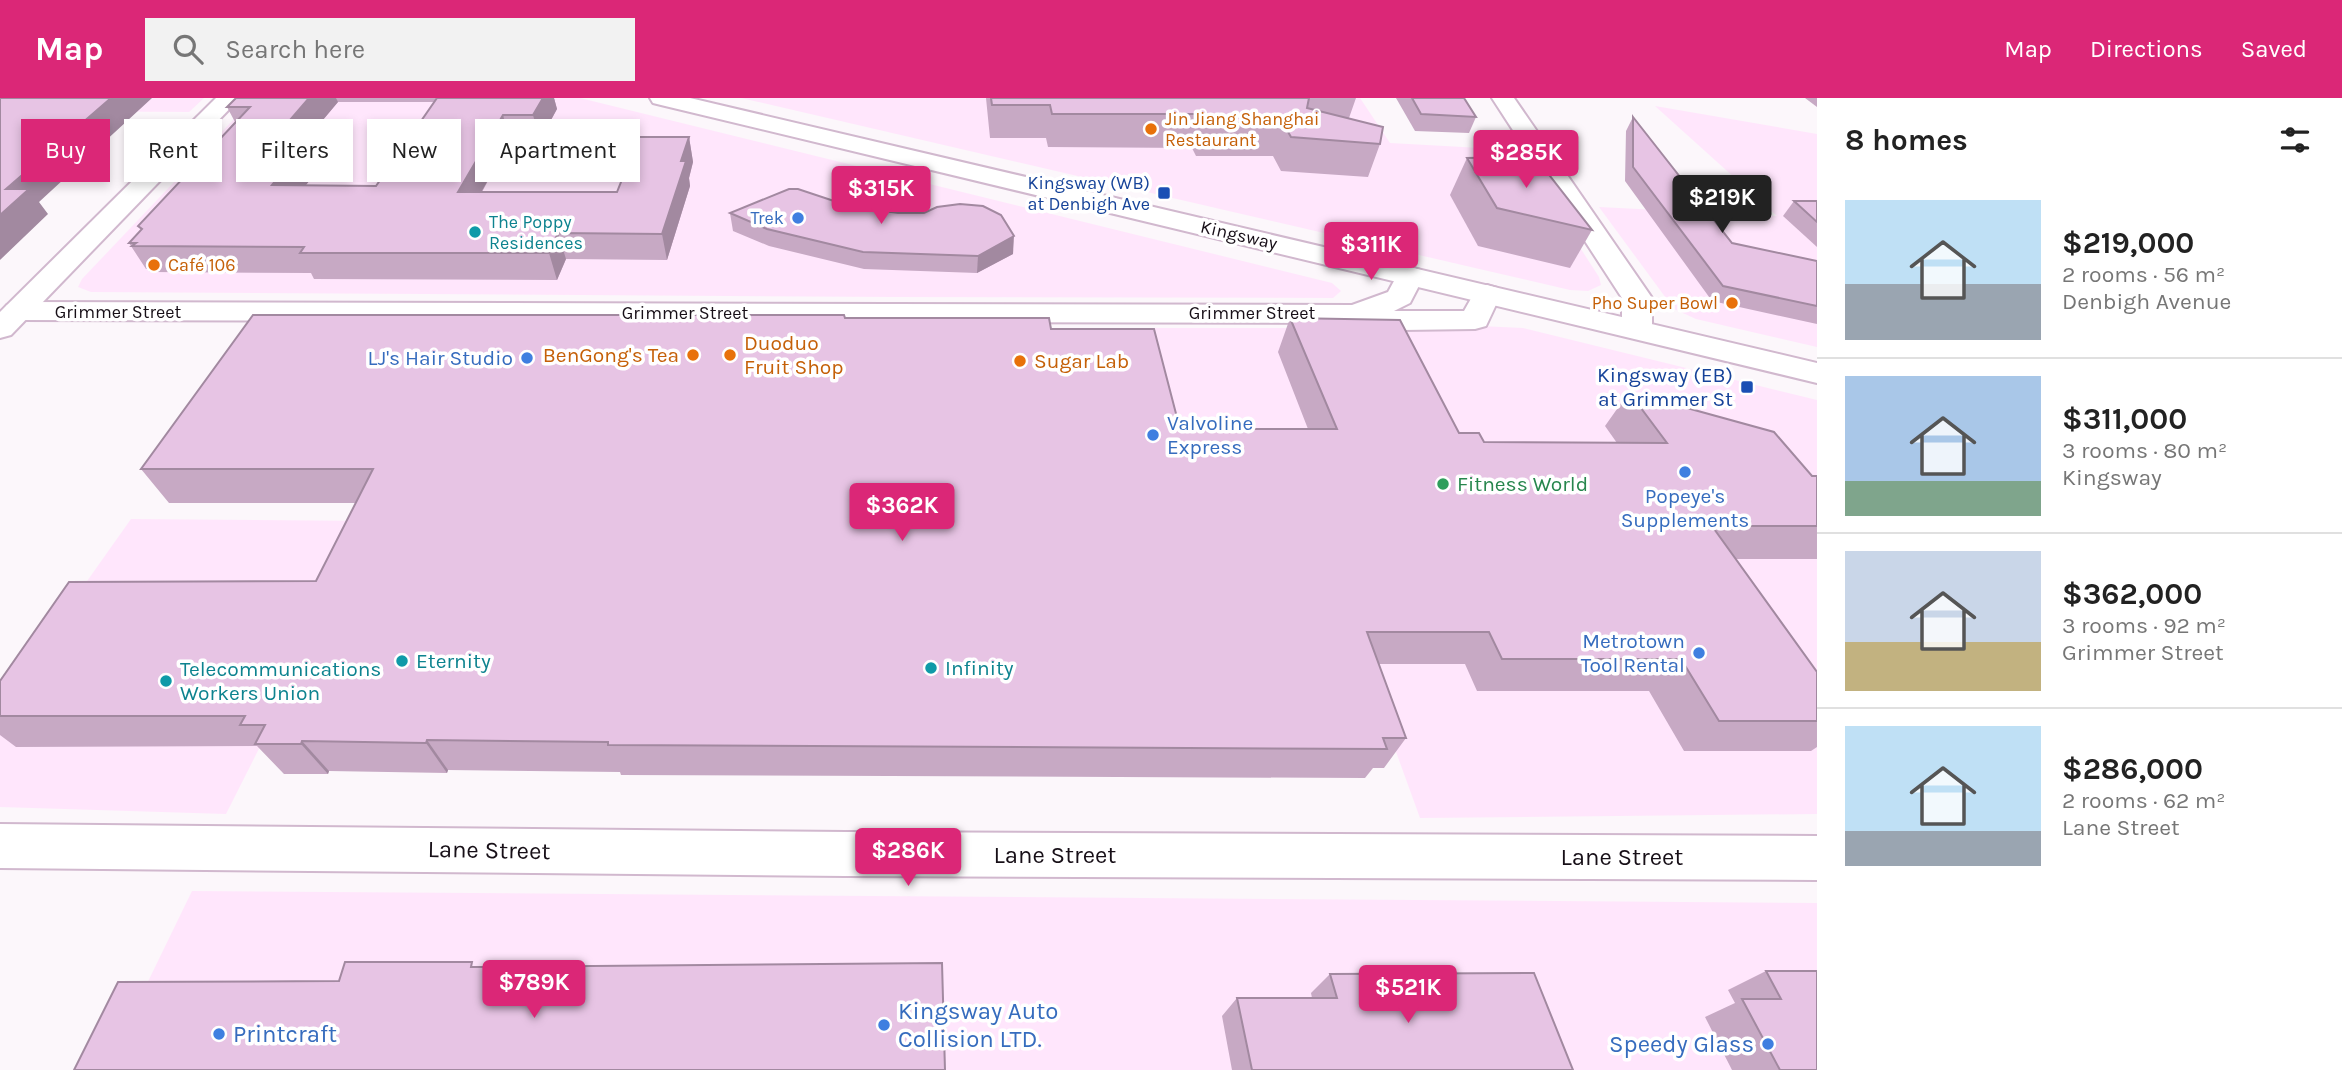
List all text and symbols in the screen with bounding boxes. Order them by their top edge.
search box [145,18,635,81]
text: Map [35,30,103,68]
icon: search [169,30,207,68]
text: Search here [225,34,365,65]
text: Map [2004,35,2052,63]
text: Directions [2090,35,2203,63]
text: Saved [2241,35,2307,63]
place label: Jin Jiang Shanghai Restaurant [1165,108,1319,151]
chip: Buy [21,119,110,182]
chip: Rent [124,119,222,182]
chip: Filters [236,119,353,182]
chip: New [367,119,461,182]
chip: Apartment [475,119,640,182]
marker: Jin Jiang Shanghai Restaurant [1143,121,1159,137]
icon: filters [2276,121,2314,159]
text: 8 homes [1845,122,1968,158]
pin: $285K [1477,130,1575,190]
text: $285K [1489,139,1563,166]
pin: $315K [832,166,930,226]
place label: Kingsway (WB) at Denbigh Ave [1028,172,1150,215]
text: $315K [848,175,914,202]
pin: $219K [1673,176,1771,235]
text: $219K [1688,184,1756,211]
marker: Kingsway (WB) at Denbigh Ave [1156,185,1172,201]
place label: Trek [750,207,784,229]
marker: Trek [790,210,806,226]
place label: The Poppy Residences [489,211,583,254]
street label: Kingsway [1198,215,1280,255]
pin: $311K [1322,222,1420,282]
marker: The Poppy Residences [467,224,483,240]
text: $219,000 [2062,225,2194,261]
icon: home [1901,228,1985,312]
text: $311K [1340,231,1402,258]
place label: Café 106 [168,254,236,276]
marker: Café 106 [146,257,162,273]
text: 2 rooms · 56 m² [2062,261,2225,288]
text: Denbigh Avenue [2062,288,2231,315]
place label: Pho Super Bowl [1592,292,1718,314]
marker: Pho Super Bowl [1724,295,1740,311]
street label: Grimmer Street [55,301,182,323]
street label: Grimmer Street [622,302,749,324]
street label: Grimmer Street [1189,302,1316,324]
place label: Duoduo Fruit Shop [744,331,844,379]
place label: BenGong's Tea [543,343,679,367]
place label: LJ's Hair Studio [368,346,513,370]
marker: BenGong's Tea [685,347,701,363]
marker: Duoduo Fruit Shop [722,347,738,363]
place label: Sugar Lab [1034,349,1129,373]
marker: LJ's Hair Studio [519,350,535,366]
marker: Sugar Lab [1012,353,1028,369]
place label: Kingsway (EB) at Grimmer St [1597,363,1733,411]
marker: Kingsway (EB) at Grimmer St [1739,379,1755,395]
text: $311,000 [2062,401,2187,437]
icon: home [1901,404,1985,488]
place label: Valvoline Express [1167,411,1253,459]
marker: Valvoline Express [1145,427,1161,443]
text: 3 rooms · 80 m² [2062,437,2227,464]
marker: Popeye's Supplements [1677,464,1693,480]
text: Kingsway [2062,464,2162,491]
place label: Fitness World [1457,472,1588,496]
marker: Fitness World [1435,476,1451,492]
pin: $362K [853,484,951,543]
place label: Popeye's Supplements [1621,484,1749,532]
text: $362K [865,492,939,519]
text: $362,000 [2062,576,2202,612]
icon: home [1901,579,1985,663]
text: 3 rooms · 92 m² [2062,612,2226,639]
place label: Metrotown Tool Rental [1581,629,1685,677]
text: Grimmer Street [2062,639,2224,666]
marker: Metrotown Tool Rental [1691,645,1707,661]
place label: Eternity [416,649,491,673]
marker: Eternity [394,653,410,669]
place label: Infinity [945,656,1014,680]
place label: Telecommunications Workers Union [180,657,381,705]
marker: Infinity [923,660,939,676]
marker: Telecommunications Workers Union [158,673,174,689]
text: $286,000 [2062,751,2203,787]
icon: home [1901,754,1985,838]
text: 2 rooms · 62 m² [2062,787,2226,814]
text: Lane Street [2062,814,2180,841]
pin: $286K [859,828,957,888]
street label: Lane Street [427,835,551,865]
text: $286K [871,837,945,864]
street label: Lane Street [994,841,1116,869]
street label: Lane Street [1561,843,1683,871]
pin: $789K [485,960,583,1020]
pin: $521K [1359,965,1457,1025]
text: $789K [498,969,570,996]
text: $521K [1375,974,1441,1001]
place label: Kingsway Auto Collision LTD. [898,997,1058,1053]
marker: Kingsway Auto Collision LTD. [876,1017,892,1033]
place label: Printcraft [233,1020,337,1048]
marker: Printcraft [211,1026,227,1042]
place label: Speedy Glass [1609,1030,1754,1058]
marker: Speedy Glass [1760,1036,1776,1052]

